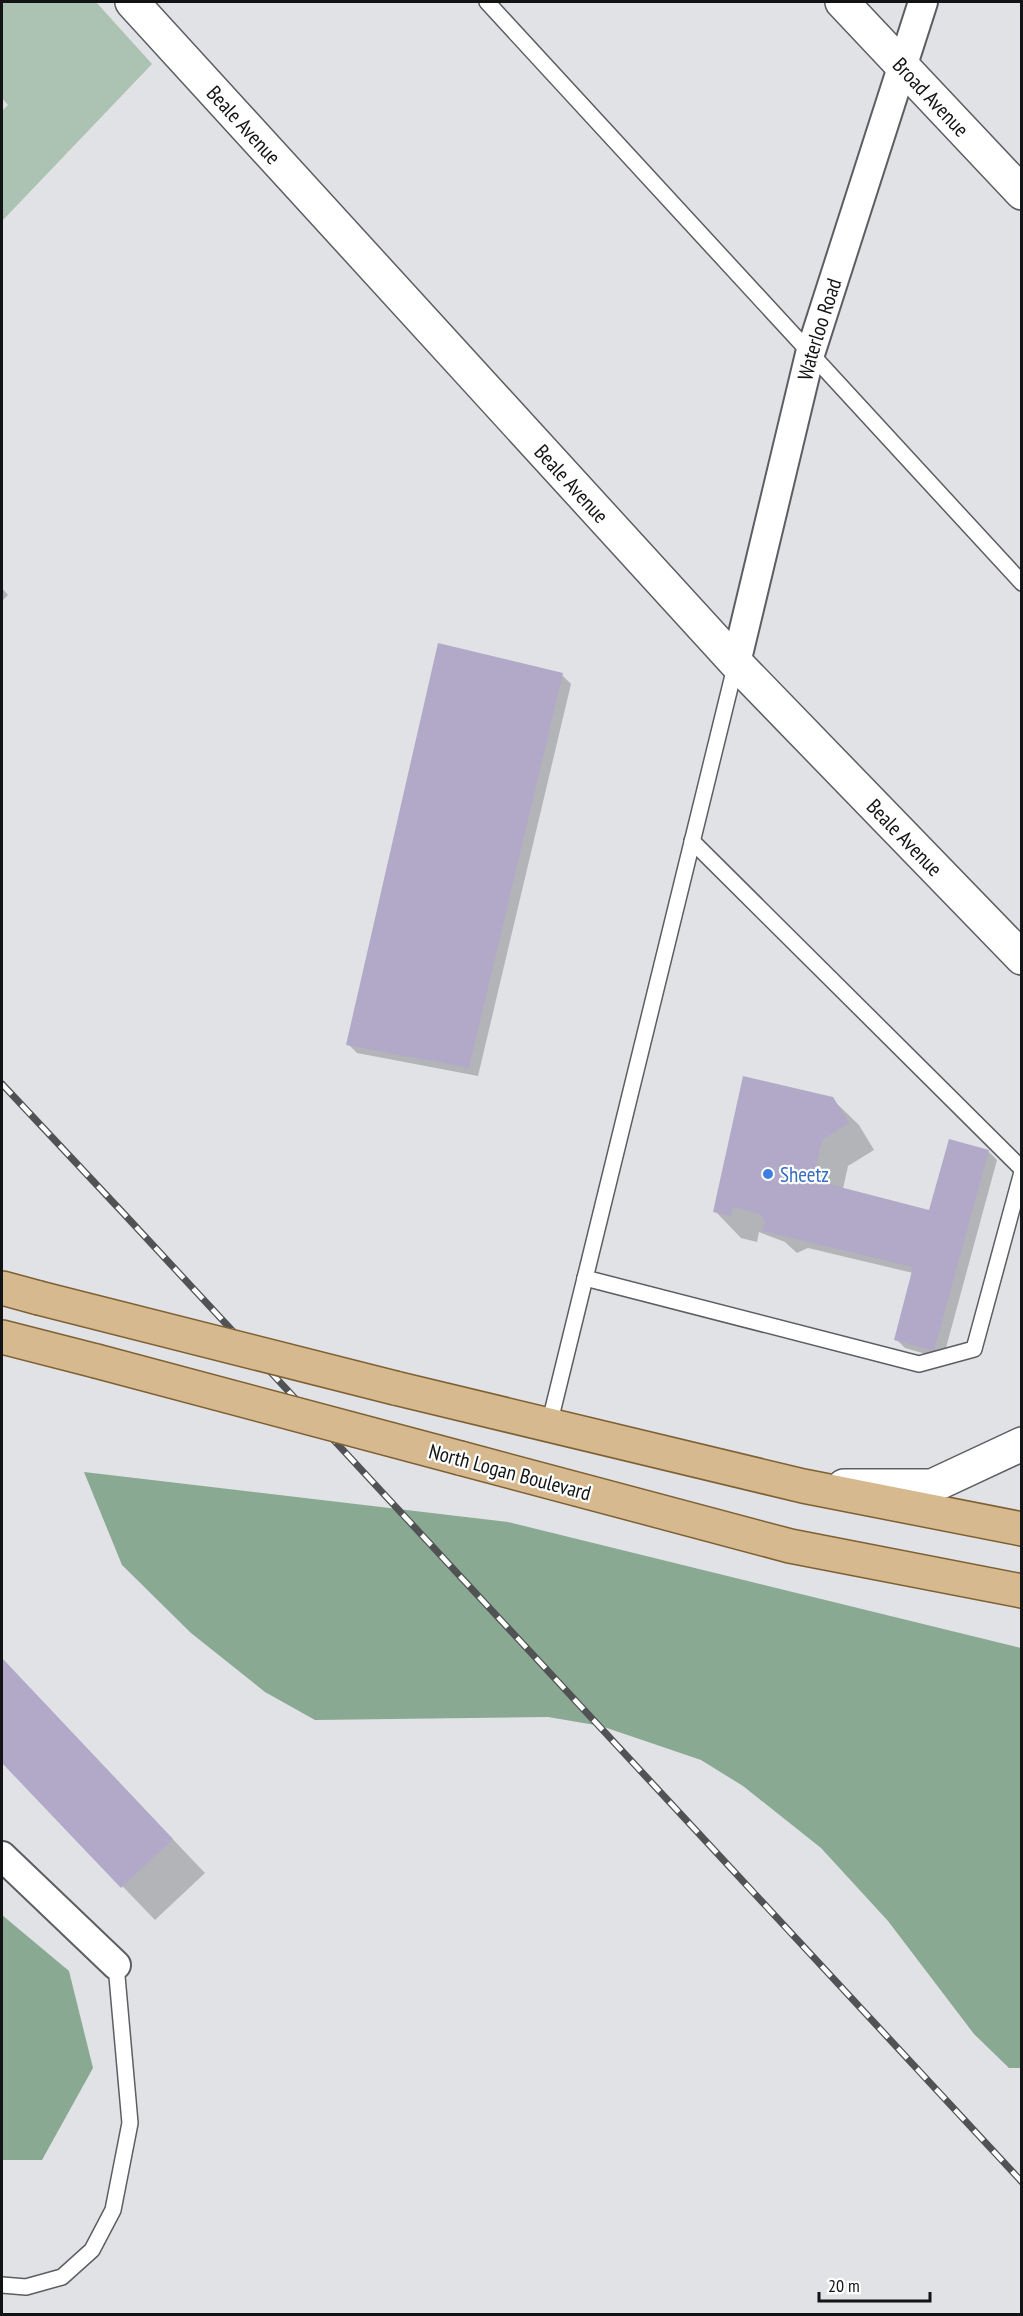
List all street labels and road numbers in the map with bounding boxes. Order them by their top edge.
street label: Broad Avenue [887,51,975,142]
street label: Beale Avenue [201,79,287,170]
street label: Waterloo Road [791,275,847,383]
street label: Beale Avenue [529,438,615,528]
street label: Beale Avenue [861,793,949,882]
street label: North Logan Boulevard [426,1437,594,1507]

